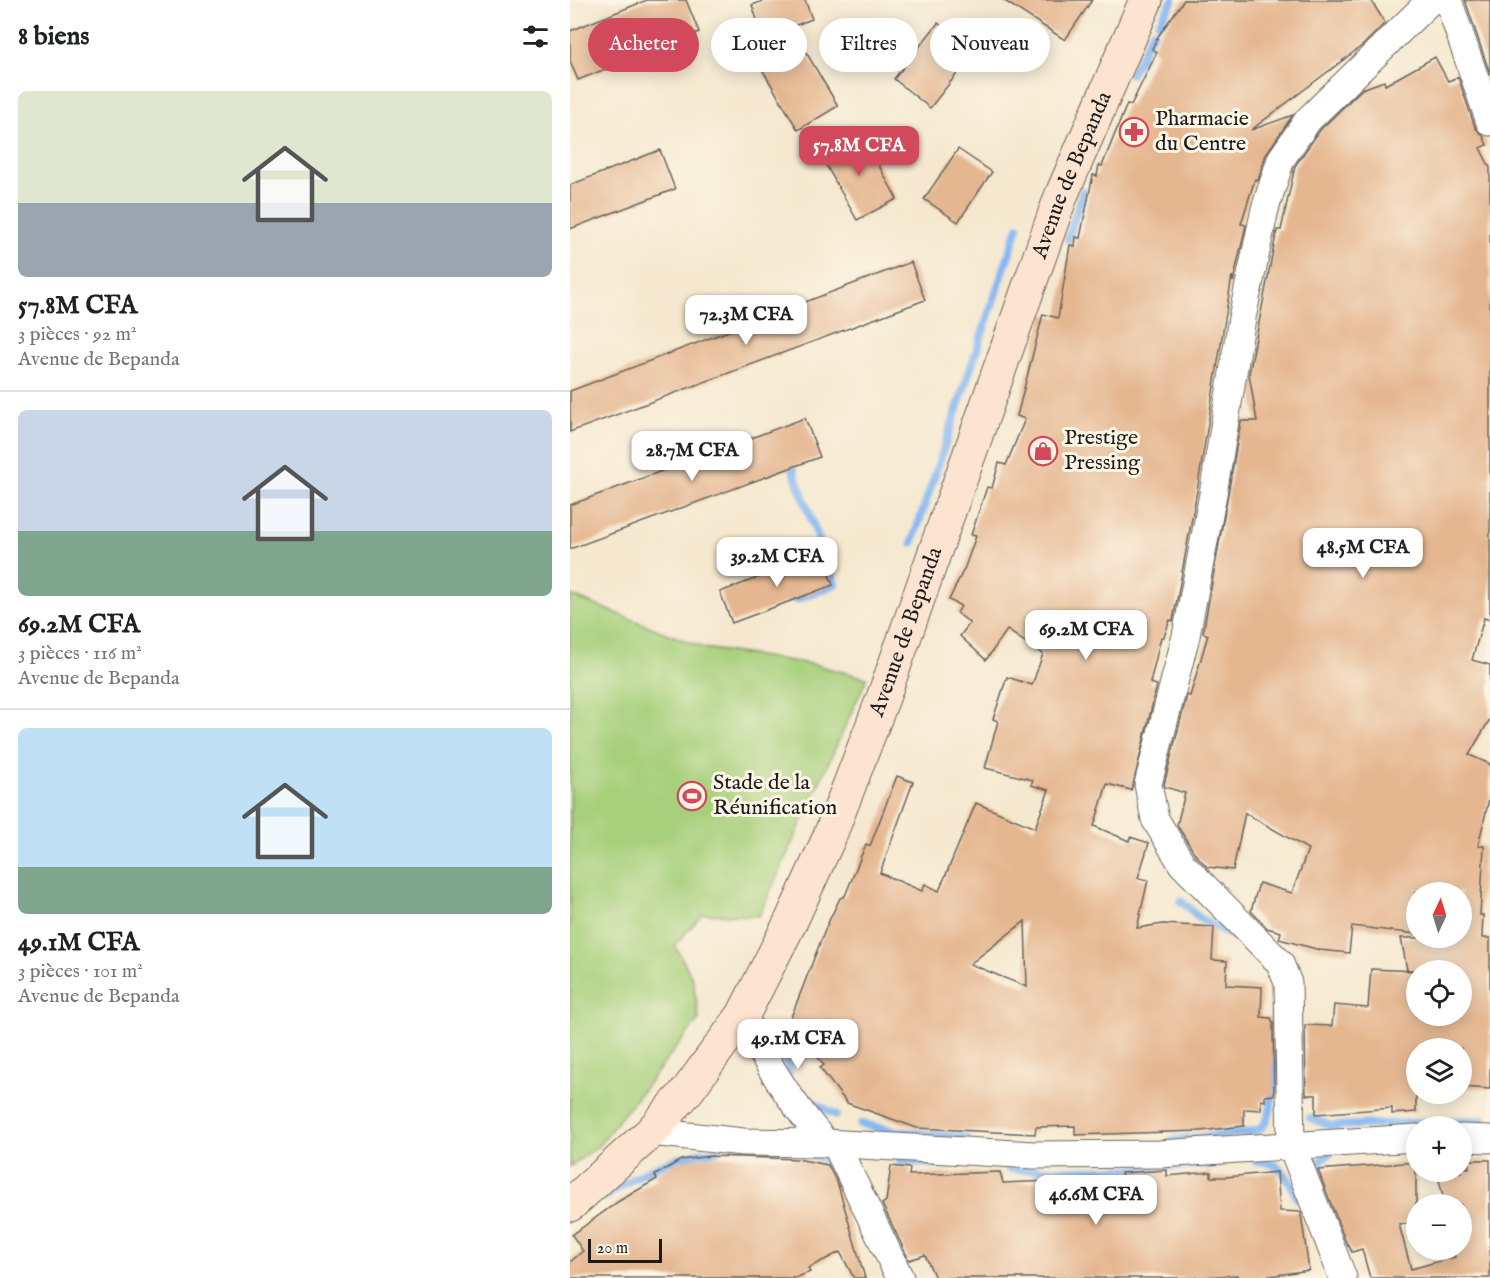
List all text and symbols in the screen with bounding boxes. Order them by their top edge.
chip: Acheter [588,18,699,72]
chip: Louer [711,18,807,72]
chip: Filtres [819,18,918,72]
chip: Nouveau [930,18,1050,72]
text: 8 biens [18,20,89,53]
icon: filters [519,20,552,53]
street label: Avenue de Bepanda [1026,87,1119,263]
place label: Pharmacie du Centre [1155,105,1249,158]
pharmacy icon: Pharmacie du Centre [1118,116,1150,148]
pin: 57.8M CFA [790,126,928,177]
icon: home [231,130,339,238]
text: 57.8M CFA [813,133,905,158]
text: 57.8M CFA [18,289,137,322]
pin: 72.3M CFA [677,295,815,346]
text: 72.3M CFA [699,302,793,327]
text: 3 pièces · 92 m² [18,322,137,347]
text: Avenue de Bepanda [18,347,180,372]
place label: Prestige Pressing [1064,424,1141,477]
pin: 28.7M CFA [623,431,761,482]
shop icon: Prestige Pressing [1027,435,1059,467]
text: 28.7M CFA [646,438,738,463]
icon: home [231,449,339,557]
pin: 48.5M CFA [1294,528,1432,579]
text: 48.5M CFA [1317,535,1409,560]
pin: 39.2M CFA [708,537,846,588]
street label: Avenue de Bepanda [863,543,950,722]
text: 39.2M CFA [730,544,824,569]
text: 69.2M CFA [18,608,140,641]
pin: 69.2M CFA [1017,610,1155,661]
text: 69.2M CFA [1039,617,1133,642]
text: 3 pièces · 116 m² [18,641,142,666]
text: Avenue de Bepanda [18,666,180,691]
icon: home [231,767,339,875]
place label: Stade de la Réunification [713,769,838,822]
sports icon: Stade de la Réunification [676,780,708,812]
north arrow [1406,882,1472,948]
map controls [1406,882,1472,1260]
text: 49.1M CFA [18,926,139,959]
text: 3 pièces · 101 m² [18,959,143,984]
button: locate [1406,960,1472,1026]
text: Avenue de Bepanda [18,984,180,1009]
pin: 49.1M CFA [729,1019,867,1070]
text: 49.1M CFA [751,1026,845,1051]
button: layers [1406,1038,1472,1104]
button: + [1406,1116,1472,1182]
pin: 46.6M CFA [1027,1175,1165,1226]
text: 46.6M CFA [1049,1182,1143,1207]
button: − [1406,1194,1472,1260]
scale bar [588,1236,662,1264]
text: 20 m [597,1239,628,1259]

